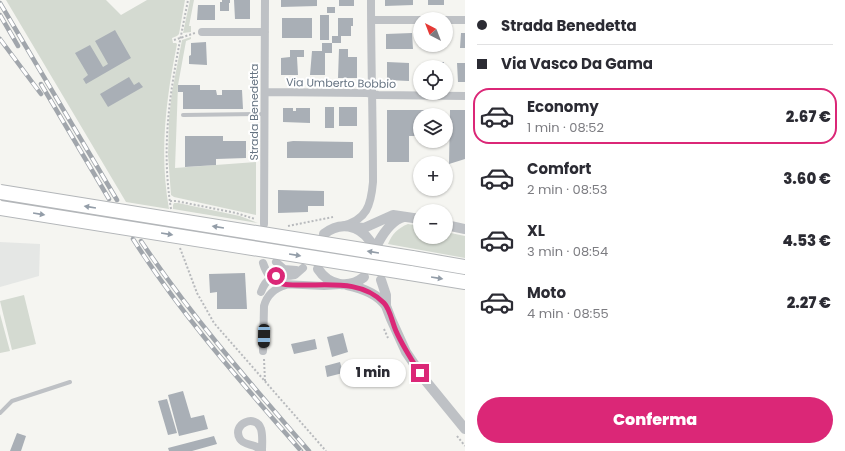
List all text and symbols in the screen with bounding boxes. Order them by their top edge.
north arrow [413,12,453,52]
map controls [413,12,453,244]
text: Strada Benedetta [501,15,637,36]
text: Via Vasco Da Gama [501,53,653,74]
button: locate [413,60,453,100]
street label: Strada Benedetta [246,64,262,160]
street label: Via Umberto Bobbio [286,74,396,92]
text: Economy [527,96,599,117]
icon: car [479,98,515,134]
text: 2.67 € [786,106,831,127]
button: layers [413,108,453,148]
text: 1 min · 08:52 [527,118,604,137]
button: + [413,156,453,196]
text: Comfort [527,158,591,179]
icon: car [479,160,515,196]
text: 3.60 € [783,168,831,189]
text: 2 min · 08:53 [527,180,608,199]
one-way arrow [84,204,96,210]
button: − [413,204,453,244]
one-way arrow [32,211,45,217]
text: XL [527,220,545,241]
icon: car [479,222,515,258]
one-way arrow [212,224,224,230]
text: 4.53 € [782,230,831,251]
one-way arrow [161,231,173,237]
text: 3 min · 08:54 [527,242,608,261]
one-way arrow [367,249,379,255]
one-way arrow [289,252,301,258]
route start [267,267,285,285]
one-way arrow [431,275,443,281]
text: Moto [527,282,566,303]
icon: car [479,284,515,320]
text: 2.27 € [787,292,831,313]
text: 4 min · 08:55 [527,304,609,323]
car [258,324,270,348]
callout: 1 min [340,359,406,387]
text: 1 min [356,363,390,382]
route end [411,364,429,382]
button: Conferma [477,397,833,443]

